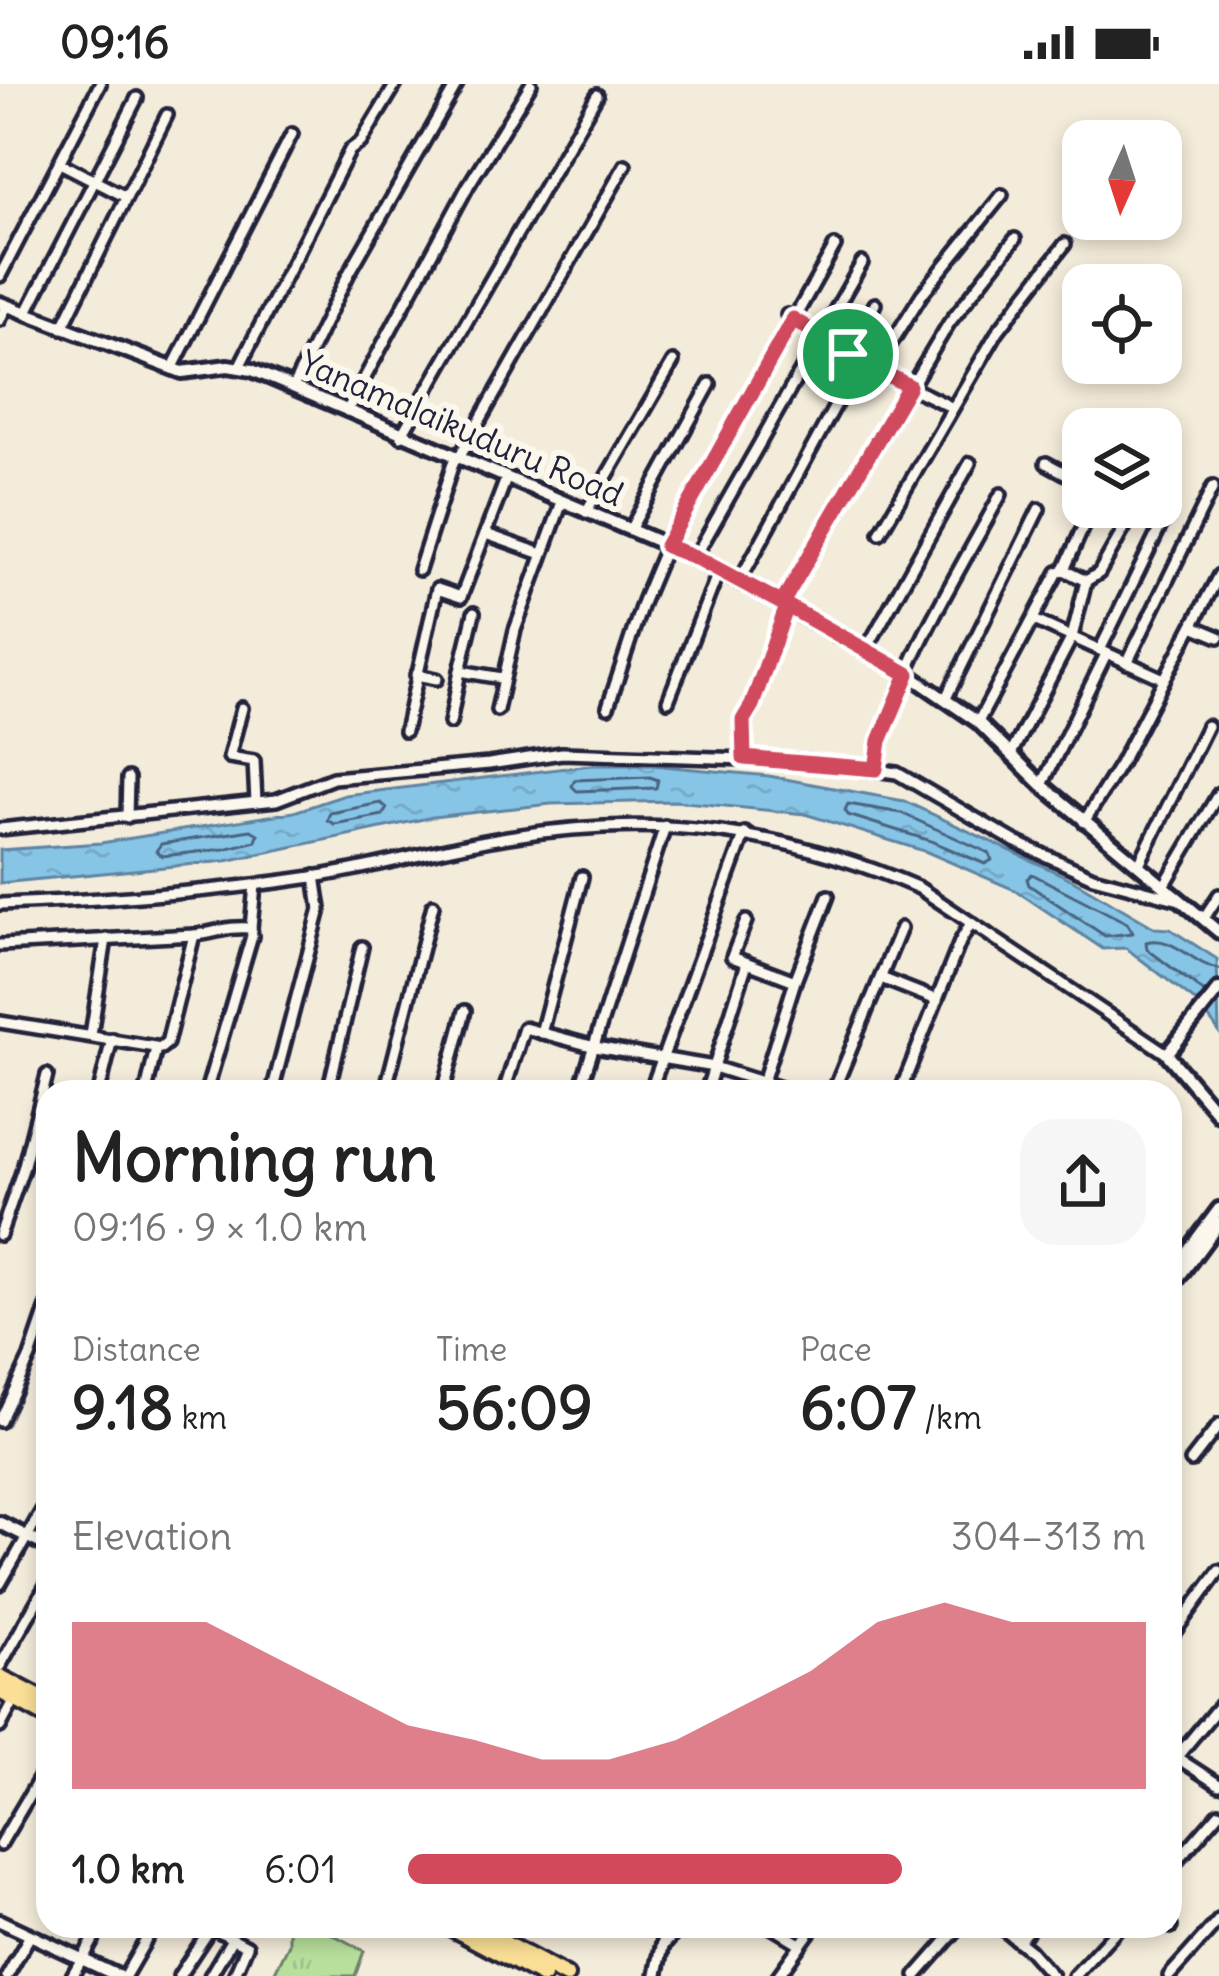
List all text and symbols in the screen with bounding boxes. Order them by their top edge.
text: 09:16 [60,14,170,70]
north arrow [1062,120,1182,240]
map controls [1062,120,1182,528]
button: locate [1062,264,1182,384]
pin [797,303,899,405]
icon: arrive [815,321,881,387]
street label: Yanamalaikuduru Road [294,341,630,515]
button: layers [1062,408,1182,528]
text: Morning run [72,1116,436,1199]
button: share [1020,1119,1146,1245]
text: 09:16 · 9 × 1.0 km [72,1203,367,1252]
text: Distance [72,1328,201,1370]
text: Time [436,1328,507,1370]
text: Pace [800,1328,872,1370]
text: 9.18 [72,1370,174,1445]
text: 56:09 [436,1370,593,1445]
text: 6:07 [800,1370,916,1445]
text: km [174,1396,227,1438]
text: /km [916,1396,982,1438]
text: Elevation [72,1512,232,1561]
text: 304–313 m [951,1512,1146,1561]
text: 1.0 km [72,1845,185,1894]
text: 6:01 [264,1845,336,1894]

